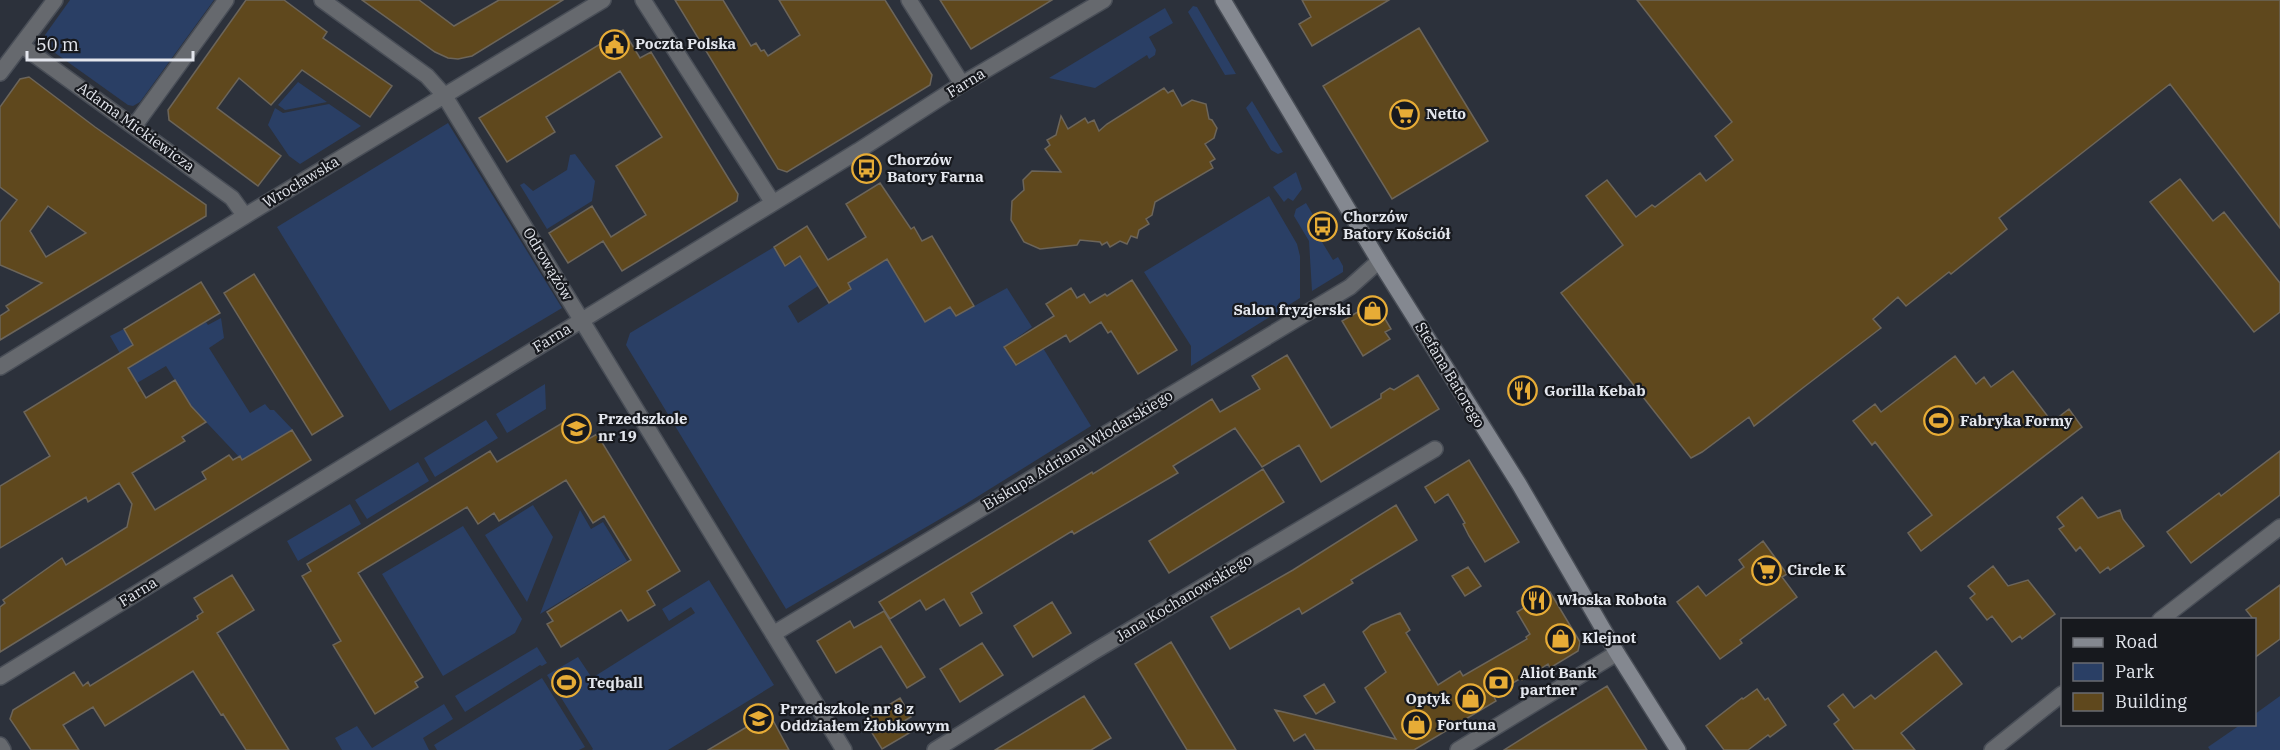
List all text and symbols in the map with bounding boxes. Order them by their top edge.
scale bar [27,24,194,62]
public building icon: Poczta Polska [598,28,630,60]
text: 50 m [36,33,79,56]
place label: Poczta Polska [635,34,737,53]
street label: Farna [943,64,988,102]
street label: Adama Mickiewicza [74,78,199,176]
supermarket icon: Netto [1389,98,1421,130]
place label: Netto [1426,104,1466,123]
place label: Chorzów Batory Farna [887,150,984,186]
street label: Wrocławska [259,151,342,212]
bus stop icon: Chorzów Batory Farna [850,153,882,185]
place label: Chorzów Batory Kościół [1343,207,1450,243]
bus stop icon: Chorzów Batory Kościół [1306,210,1338,242]
street label: Odrowążów [519,224,578,304]
shop icon: Salon fryzjerski [1356,294,1388,326]
place label: Salon fryzjerski [1233,300,1351,319]
street label: Farna [529,319,574,356]
street label: Stefana Batorego [1411,319,1489,431]
restaurant icon: Gorilla Kebab [1507,375,1539,407]
place label: Gorilla Kebab [1544,381,1646,400]
street label: Biskupa Adriana Włodarskiego [979,385,1176,514]
sports icon: Fabryka Formy [1923,405,1955,437]
place label: Przedszkole nr 19 [598,409,688,445]
place label: Fabryka Formy [1960,411,2073,430]
school or university icon: Przedszkole nr 19 [561,412,593,444]
street label: Jana Kochanowskiego [1112,549,1255,646]
supermarket icon: Circle K [1750,554,1782,586]
place label: Circle K [1787,560,1846,579]
street label: Farna [115,573,160,611]
restaurant icon: Włoska Robota [1520,584,1552,616]
place label: Włoska Robota [1557,590,1667,609]
legend [2061,618,2256,726]
shop icon: Klejnot [1545,622,1577,654]
place label: Klejnot [1582,628,1636,647]
text: Road [2115,630,2158,653]
text: Park [2115,660,2155,683]
place label: Aliot Bank partner [1520,663,1597,699]
bank icon: Aliot Bank partner [1483,666,1515,698]
sports icon: Teqball [550,667,582,699]
place label: Teqball [587,673,643,692]
shop icon: Optyk [1455,683,1487,715]
place label: Optyk [1406,689,1451,708]
text: Building [2115,690,2187,713]
place label: Przedszkole nr 8 z Oddziałem Żłobkowym [780,699,950,735]
school or university icon: Przedszkole nr 8 z Oddziałem Żłobkowym [743,702,775,734]
shop icon: Fortuna [1400,709,1432,741]
place label: Fortuna [1437,715,1496,734]

